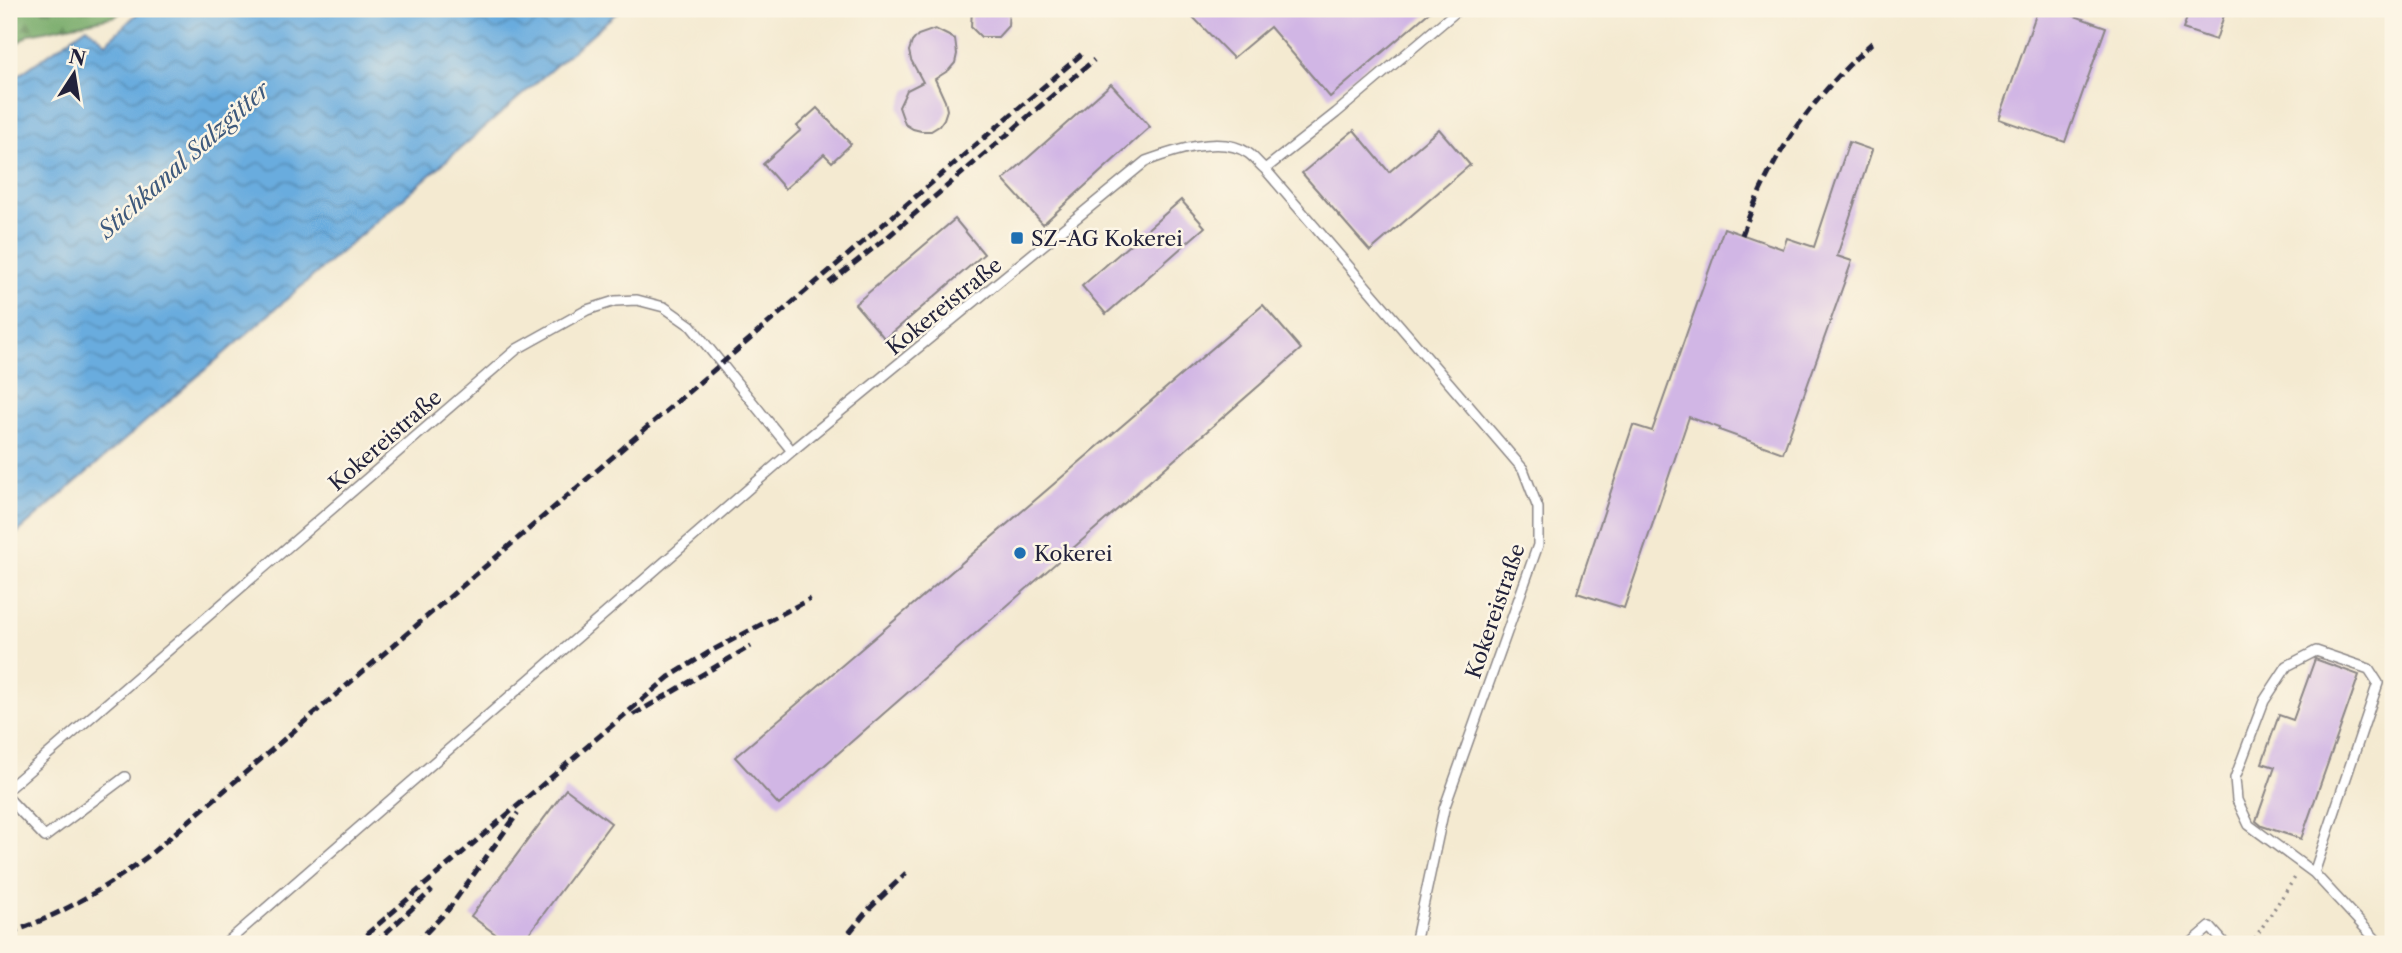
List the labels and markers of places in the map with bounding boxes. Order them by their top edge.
place label: SZ-AG Kokerei [1031,226,1183,251]
marker: SZ-AG Kokerei [1009,230,1025,246]
place label: Kokerei [1034,541,1112,566]
marker: Kokerei [1012,545,1028,561]

